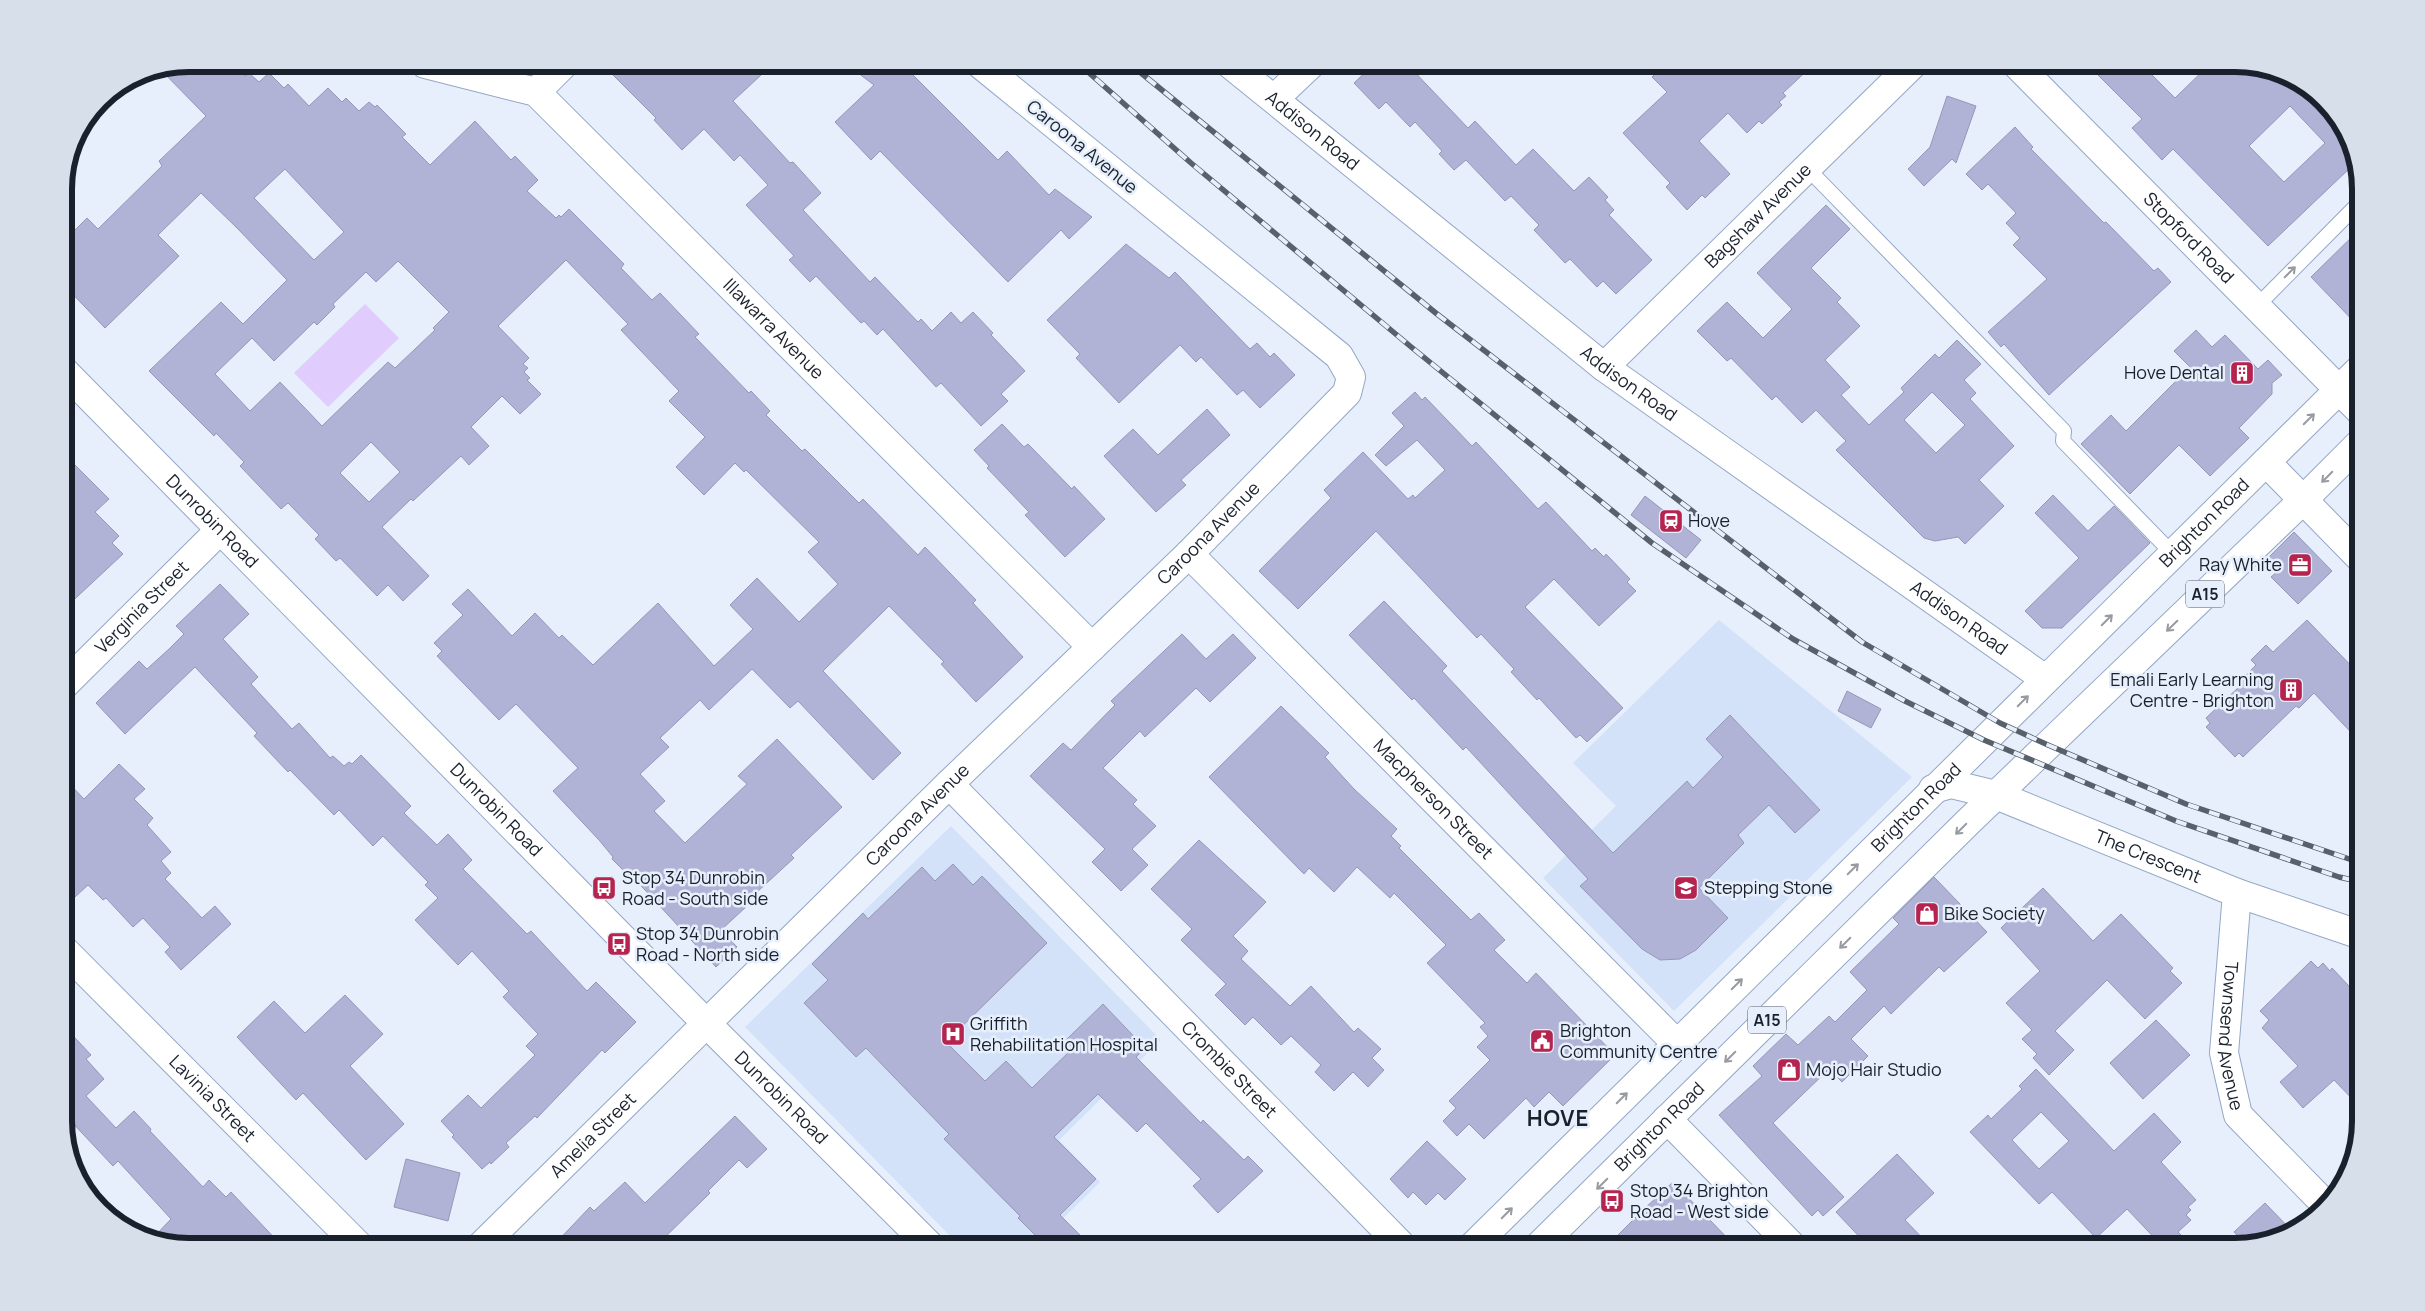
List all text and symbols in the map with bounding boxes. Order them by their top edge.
street label: Addison Road [1261,85,1365,175]
street label: Caroona Avenue [1022,94,1143,198]
street label: Bagshaw Avenue [1699,157,1816,273]
street label: Stopford Road [2139,186,2240,288]
one-way arrow [2284,266,2297,278]
street label: Illawarra Avenue [718,273,830,384]
street label: Addison Road [1576,340,1682,426]
place label: Hove Dental [2124,360,2224,384]
building icon: Hove Dental [2229,360,2255,386]
one-way arrow [2303,413,2315,425]
street label: Dunrobin Road [161,469,264,573]
one-way arrow [2321,470,2333,483]
street label: Brighton Road [2153,472,2254,572]
street label: Caroona Avenue [1151,476,1265,589]
station icon: Hove [1658,508,1684,534]
place label: Hove [1688,508,1730,532]
place label: Ray White [2199,552,2282,576]
office icon: Ray White [2287,552,2313,578]
street label: Verginia Street [89,555,193,659]
street label: Addison Road [1906,574,2013,660]
road number: A15 [2186,580,2224,608]
one-way arrow [2101,614,2113,626]
one-way arrow [2166,620,2178,632]
place label: Emali Early Learning Centre - Brighton [2110,667,2274,712]
building icon: Emali Early Learning Centre - Brighton [2278,677,2304,703]
one-way arrow [2016,695,2029,707]
street label: Macpherson Street [1369,733,1499,864]
street label: Dunrobin Road [445,757,548,861]
street label: Brighton Road [1865,757,1966,857]
street label: Caroona Avenue [860,758,974,871]
one-way arrow [1955,822,1967,835]
street label: The Crescent [2092,824,2205,888]
one-way arrow [1846,864,1858,876]
place label: Stop 34 Dunrobin Road - South side [622,865,768,910]
bus stop icon: Stop 34 Dunrobin Road - South side [591,875,617,901]
school or university icon: Stepping Stone [1673,875,1699,901]
place label: Stepping Stone [1704,875,1832,899]
shop icon: Bike Society [1914,901,1940,927]
place label: Bike Society [1944,901,2045,925]
place label: Stop 34 Dunrobin Road - North side [636,921,779,966]
bus stop icon: Stop 34 Dunrobin Road - North side [606,931,632,957]
one-way arrow [1839,937,1852,949]
street label: Townsend Avenue [2213,961,2250,1113]
one-way arrow [1731,978,1744,990]
road number: A15 [1748,1006,1786,1034]
place label: Griffith Rehabilitation Hospital [970,1011,1158,1056]
street label: Crombie Street [1177,1015,1283,1123]
place label: Brighton Community Centre [1560,1018,1718,1063]
hospital icon: Griffith Rehabilitation Hospital [940,1021,966,1047]
public building icon: Brighton Community Centre [1529,1028,1555,1054]
street label: Dunrobin Road [730,1045,834,1149]
street label: Lavinia Street [164,1049,262,1147]
one-way arrow [1723,1051,1736,1063]
shop icon: Mojo Hair Studio [1776,1057,1802,1083]
place label: Mojo Hair Studio [1806,1057,1942,1081]
street label: Brighton Road [1609,1076,1709,1176]
street label: Amelia Street [544,1087,641,1182]
one-way arrow [1616,1092,1628,1105]
district label: HOVE [1527,1103,1589,1133]
one-way arrow [1596,1177,1608,1190]
place label: Stop 34 Brighton Road - West side [1630,1178,1769,1223]
bus stop icon: Stop 34 Brighton Road - West side [1599,1188,1625,1214]
one-way arrow [1500,1207,1513,1219]

